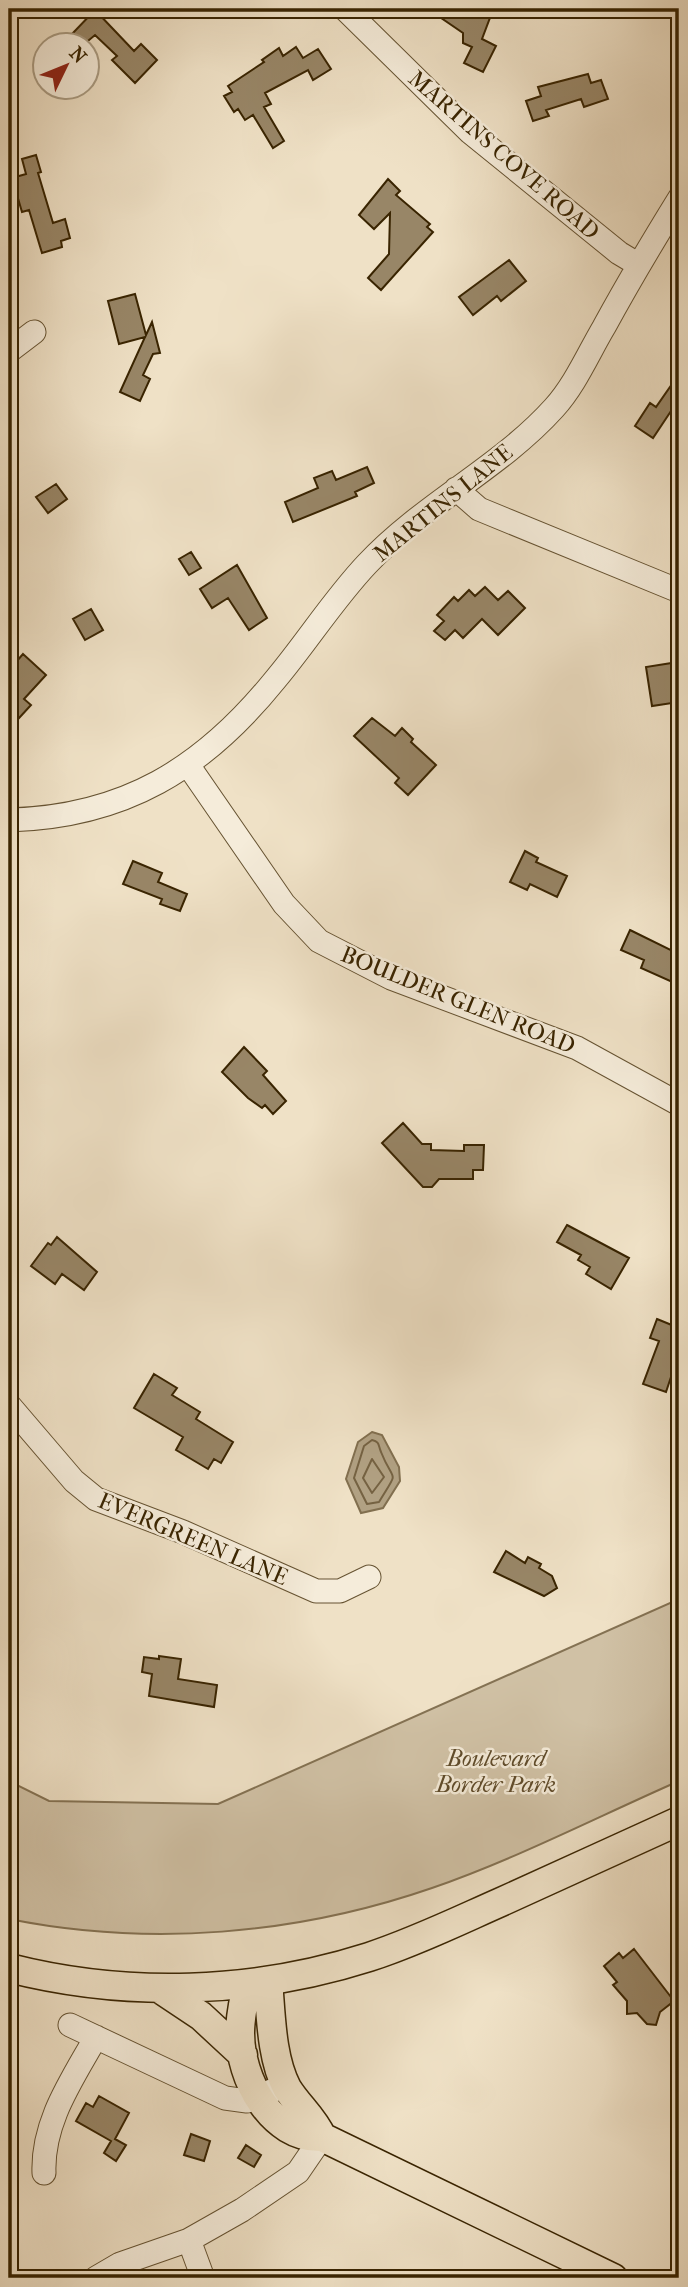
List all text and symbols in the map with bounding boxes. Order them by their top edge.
north arrow [32,32,102,102]
text: N [65,42,91,68]
street label: MARTINS COVE ROAD [403,65,605,245]
street label: MARTINS LANE [368,439,518,567]
street label: BOULDER GLEN ROAD [337,941,579,1059]
street label: EVERGREEN LANE [94,1487,292,1591]
park label: Boulevard Border Park [434,1745,556,1798]

